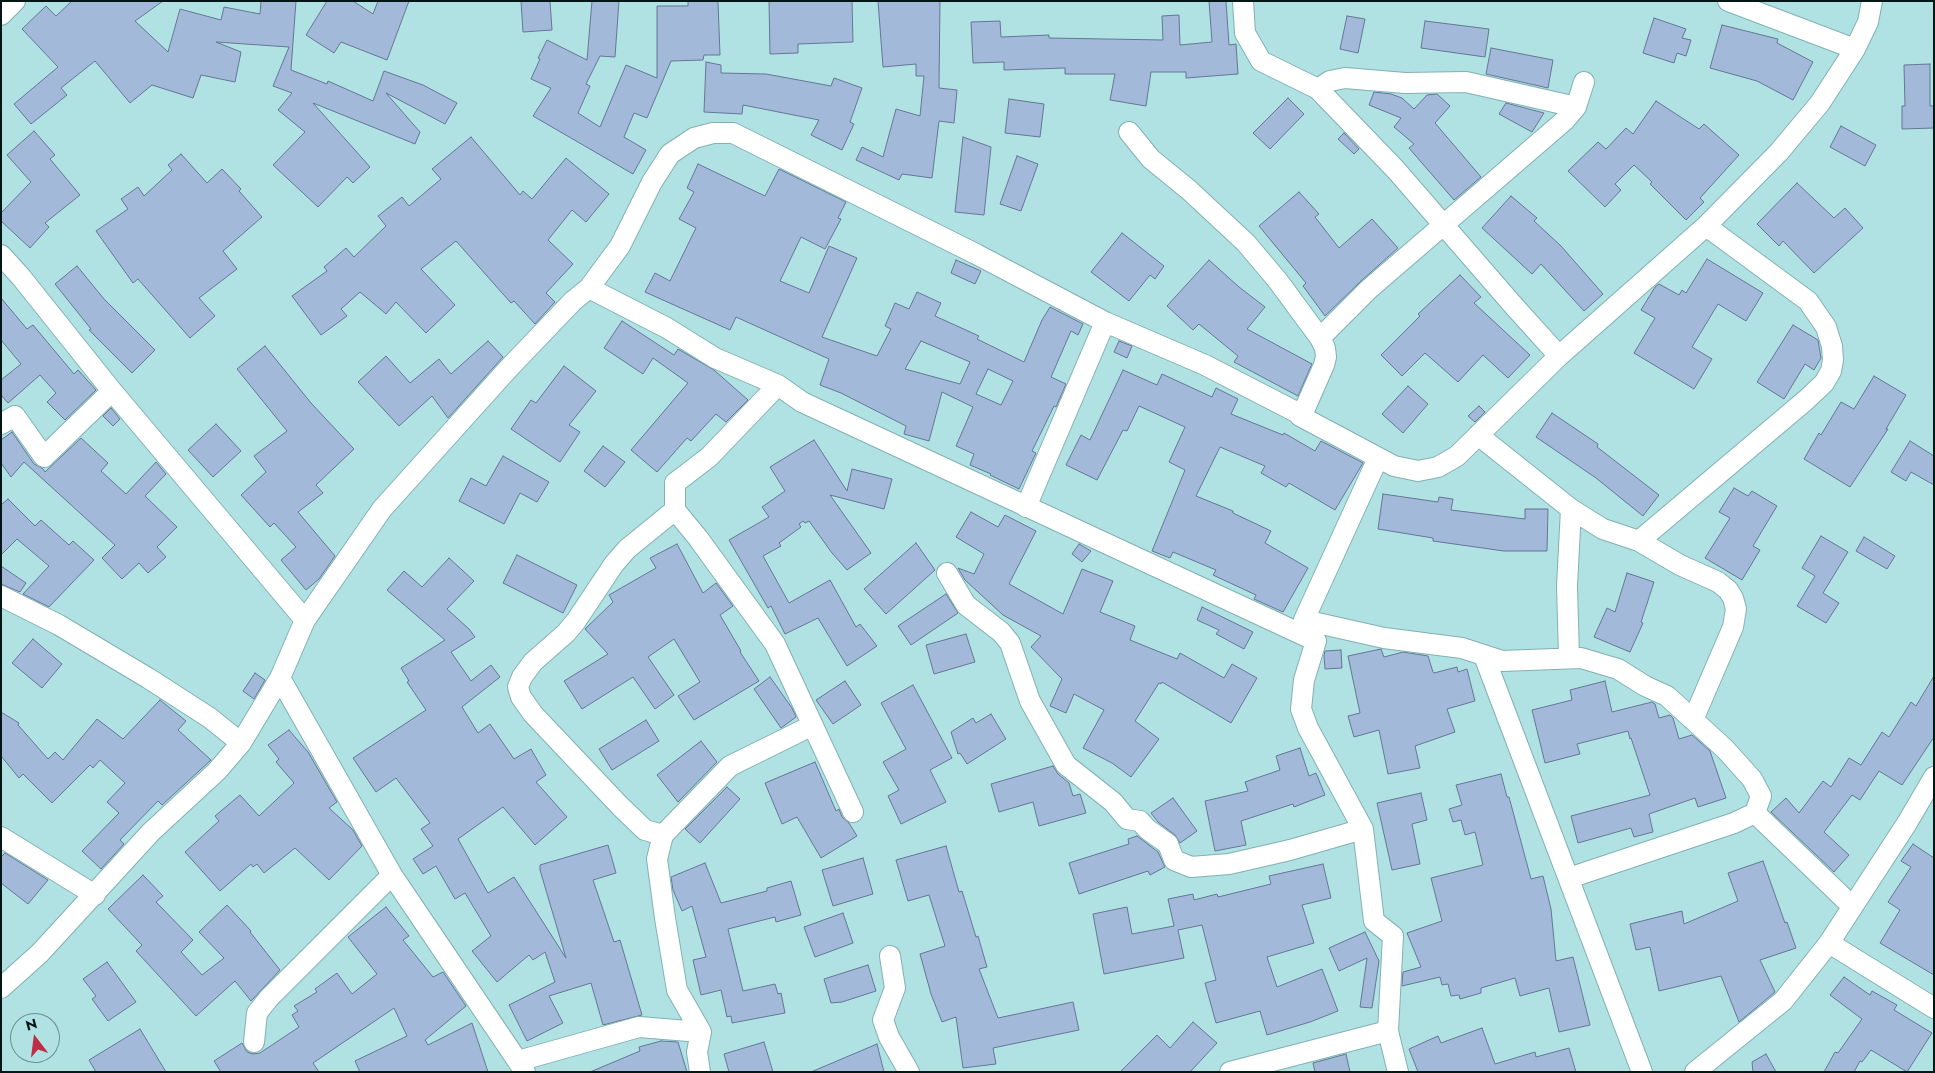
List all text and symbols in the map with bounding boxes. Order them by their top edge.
north arrow [10,1013,60,1063]
text: N [23,1013,39,1036]

